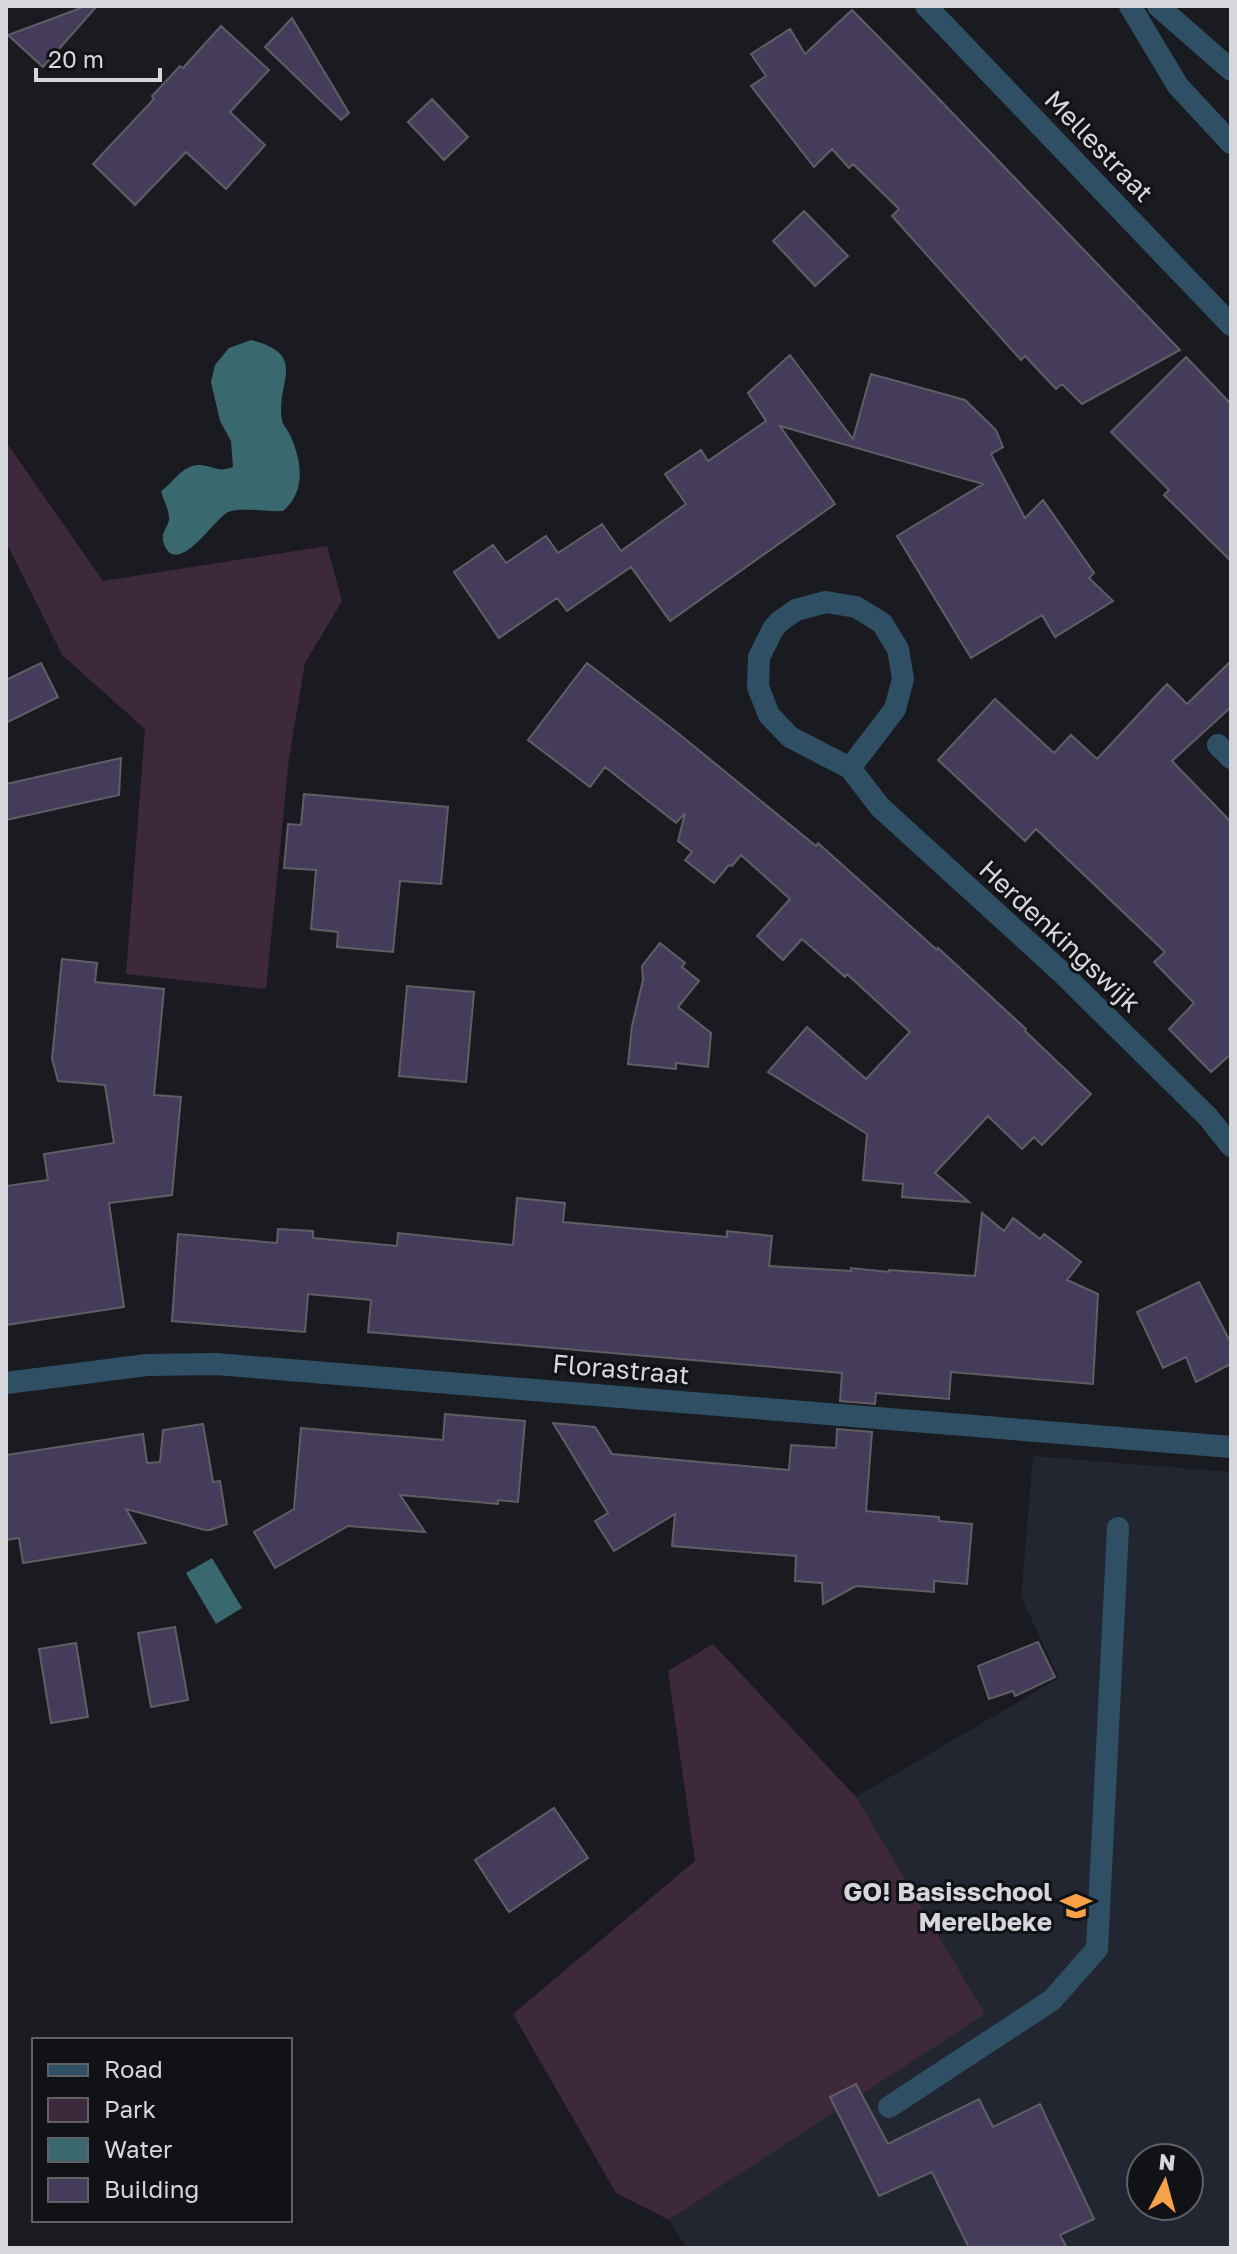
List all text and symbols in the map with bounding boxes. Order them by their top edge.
scale bar [36,32,160,82]
text: 20 m [48,44,104,73]
street label: Mellestraat [1038,84,1160,208]
street label: Herdenkingswijk [973,853,1147,1019]
street label: Florastraat [551,1348,691,1390]
place label: GO! Basisschool Merelbeke [843,1876,1052,1937]
school or university icon: GO! Basisschool Merelbeke [1059,1889,1093,1923]
legend [32,2038,292,2222]
text: Road [104,2054,163,2083]
text: Park [104,2094,156,2123]
text: Water [104,2134,172,2163]
north arrow [1125,2142,1205,2222]
text: N [1157,2147,1177,2176]
text: Building [104,2174,199,2203]

